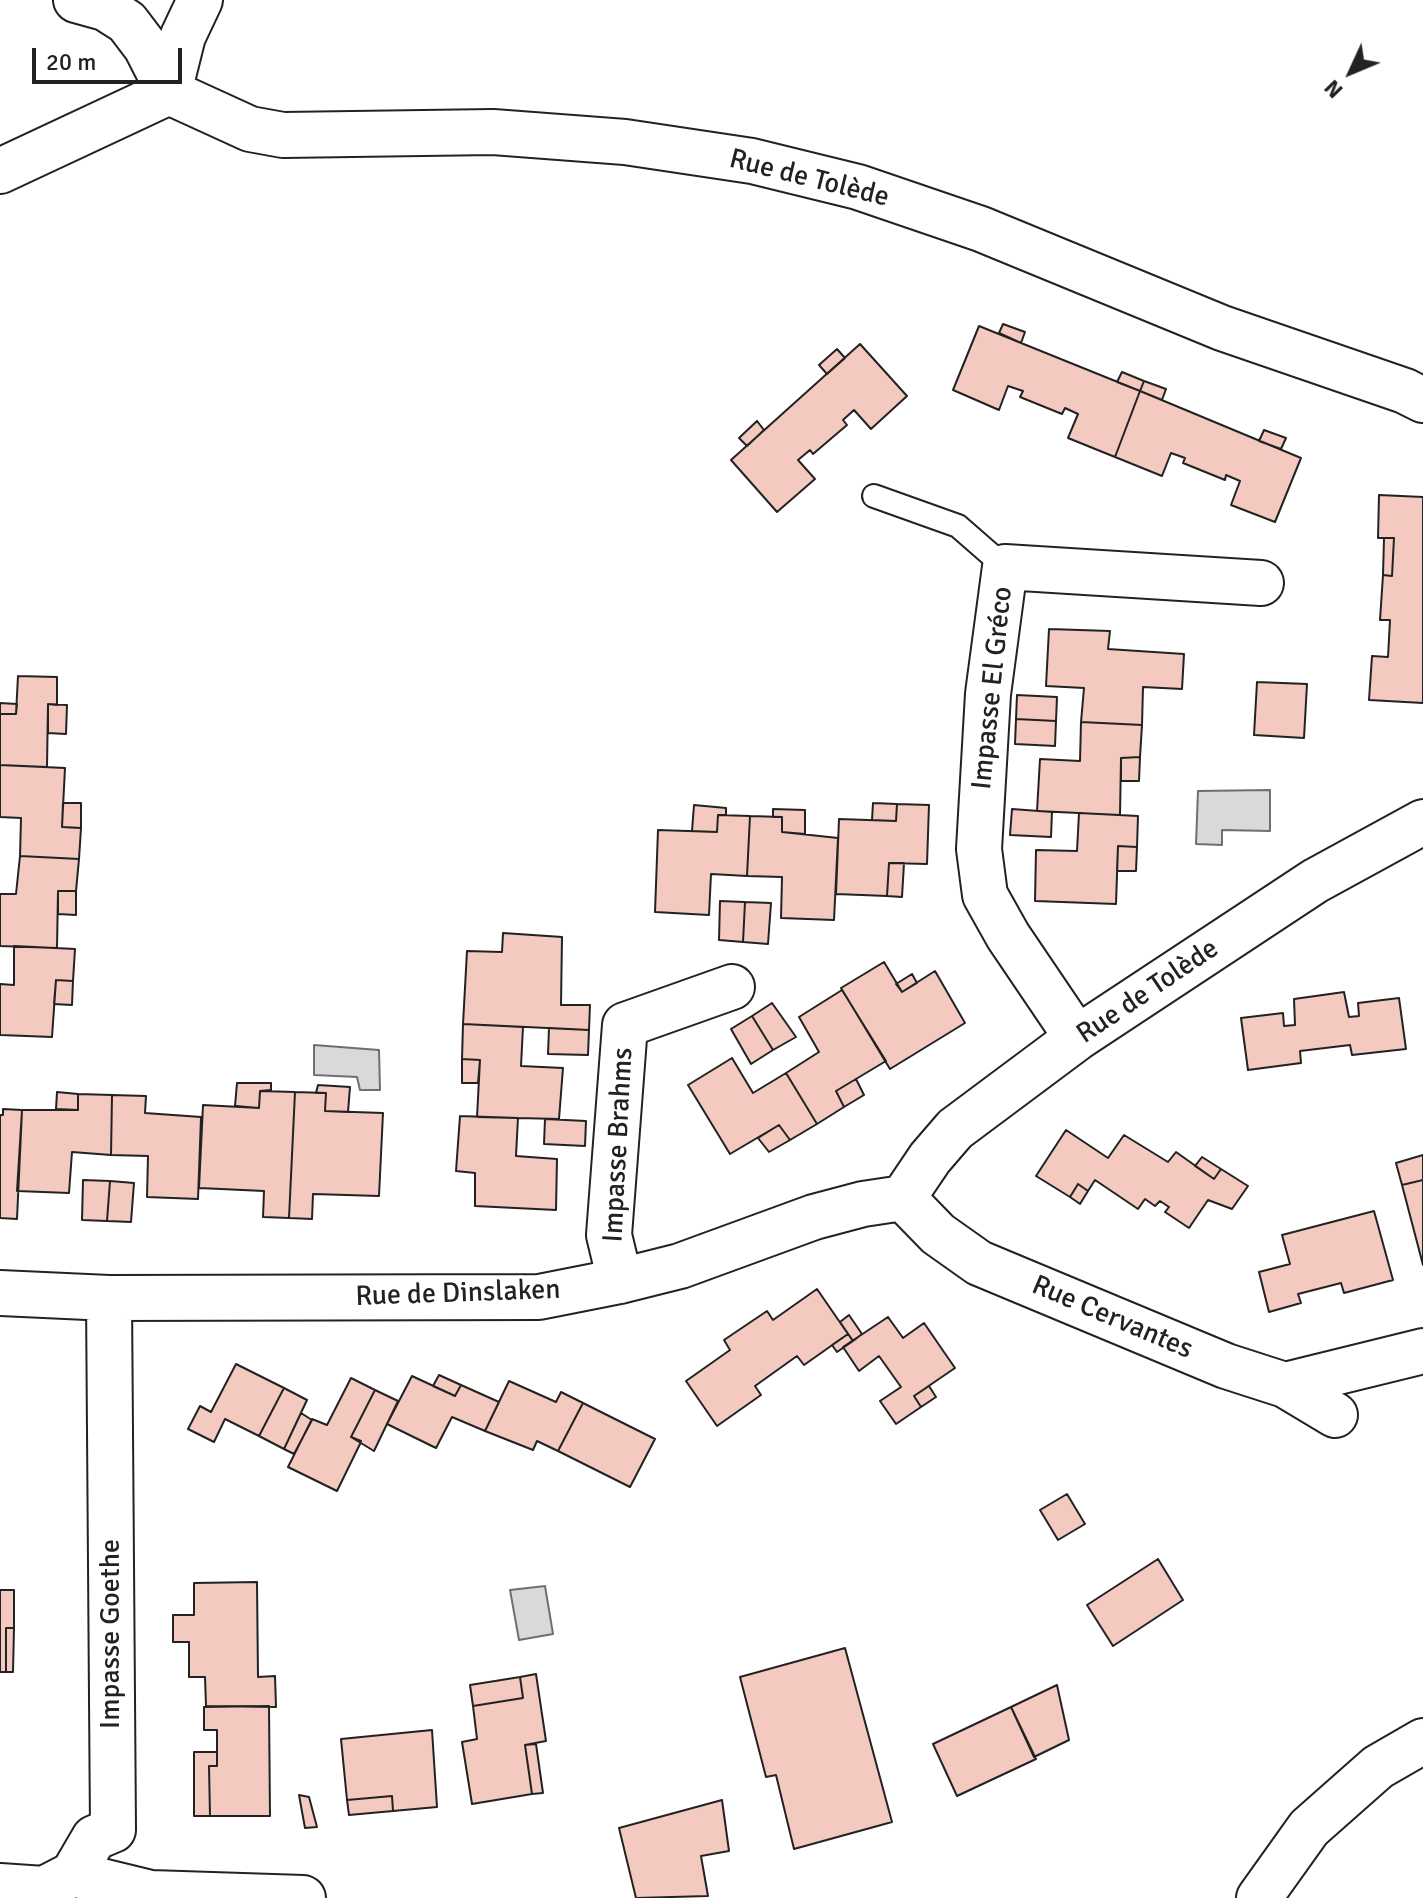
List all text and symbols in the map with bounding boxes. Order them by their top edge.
scale bar [36,32,186,82]
north arrow [1311,32,1391,112]
text: 20 m [46,47,96,77]
text: N [1318,74,1348,104]
street label: Rue de Tolède [726,143,892,215]
street label: Impasse El Gréco [966,585,1020,791]
street label: Rue de Tolède [1071,932,1225,1052]
street label: Impasse Brahms [597,1047,641,1243]
street label: Rue Cervantes [1027,1269,1197,1367]
street label: Rue de Dinslaken [355,1274,561,1314]
street label: Impasse Goethe [95,1539,129,1729]

